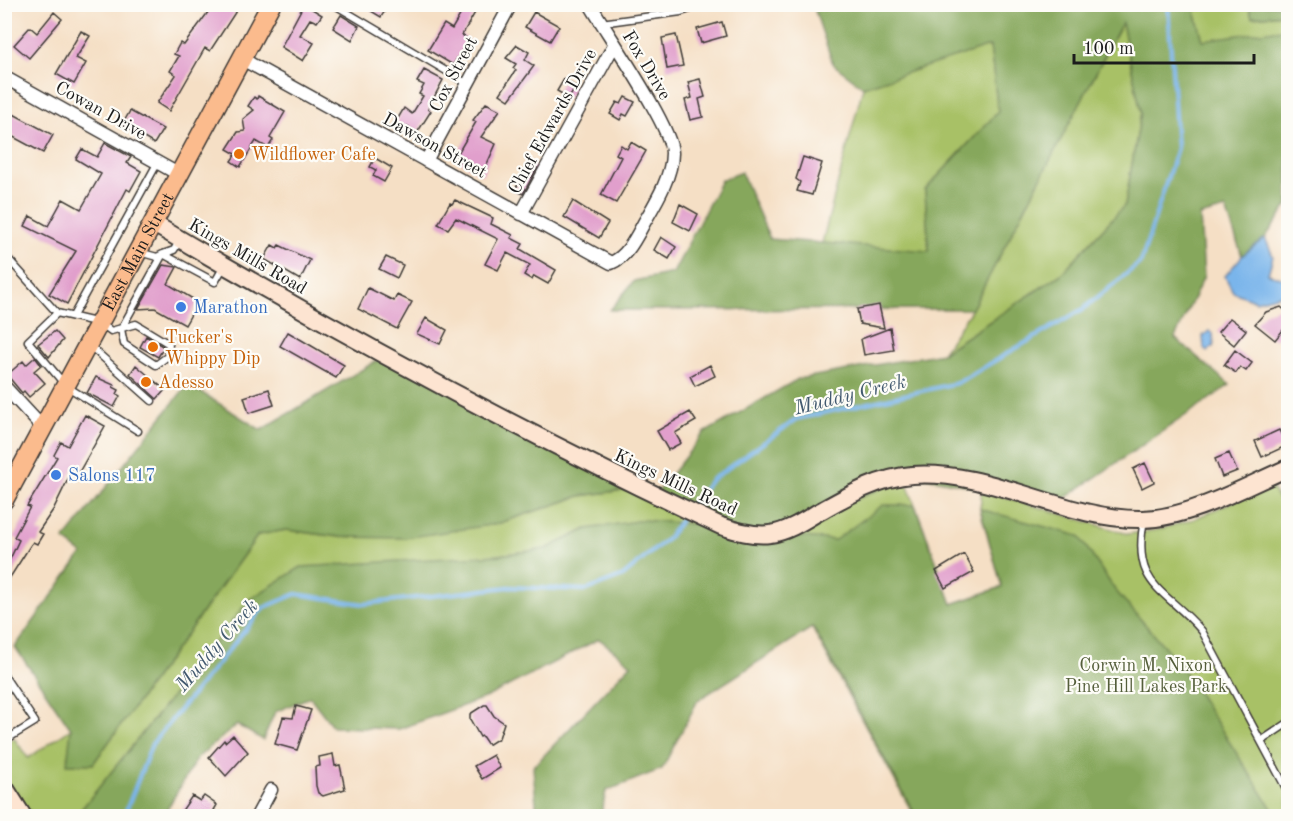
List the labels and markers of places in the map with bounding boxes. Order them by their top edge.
place label: Wildflower Cafe [251,146,376,164]
marker: Wildflower Cafe [232,147,246,161]
place label: Marathon [193,299,268,317]
marker: Marathon [174,300,188,314]
place label: Tucker's Whippy Dip [165,329,260,368]
marker: Tucker's Whippy Dip [146,340,160,354]
place label: Adesso [158,374,214,392]
marker: Adesso [139,375,153,389]
place label: Salons 117 [68,467,156,485]
marker: Salons 117 [49,468,63,482]

